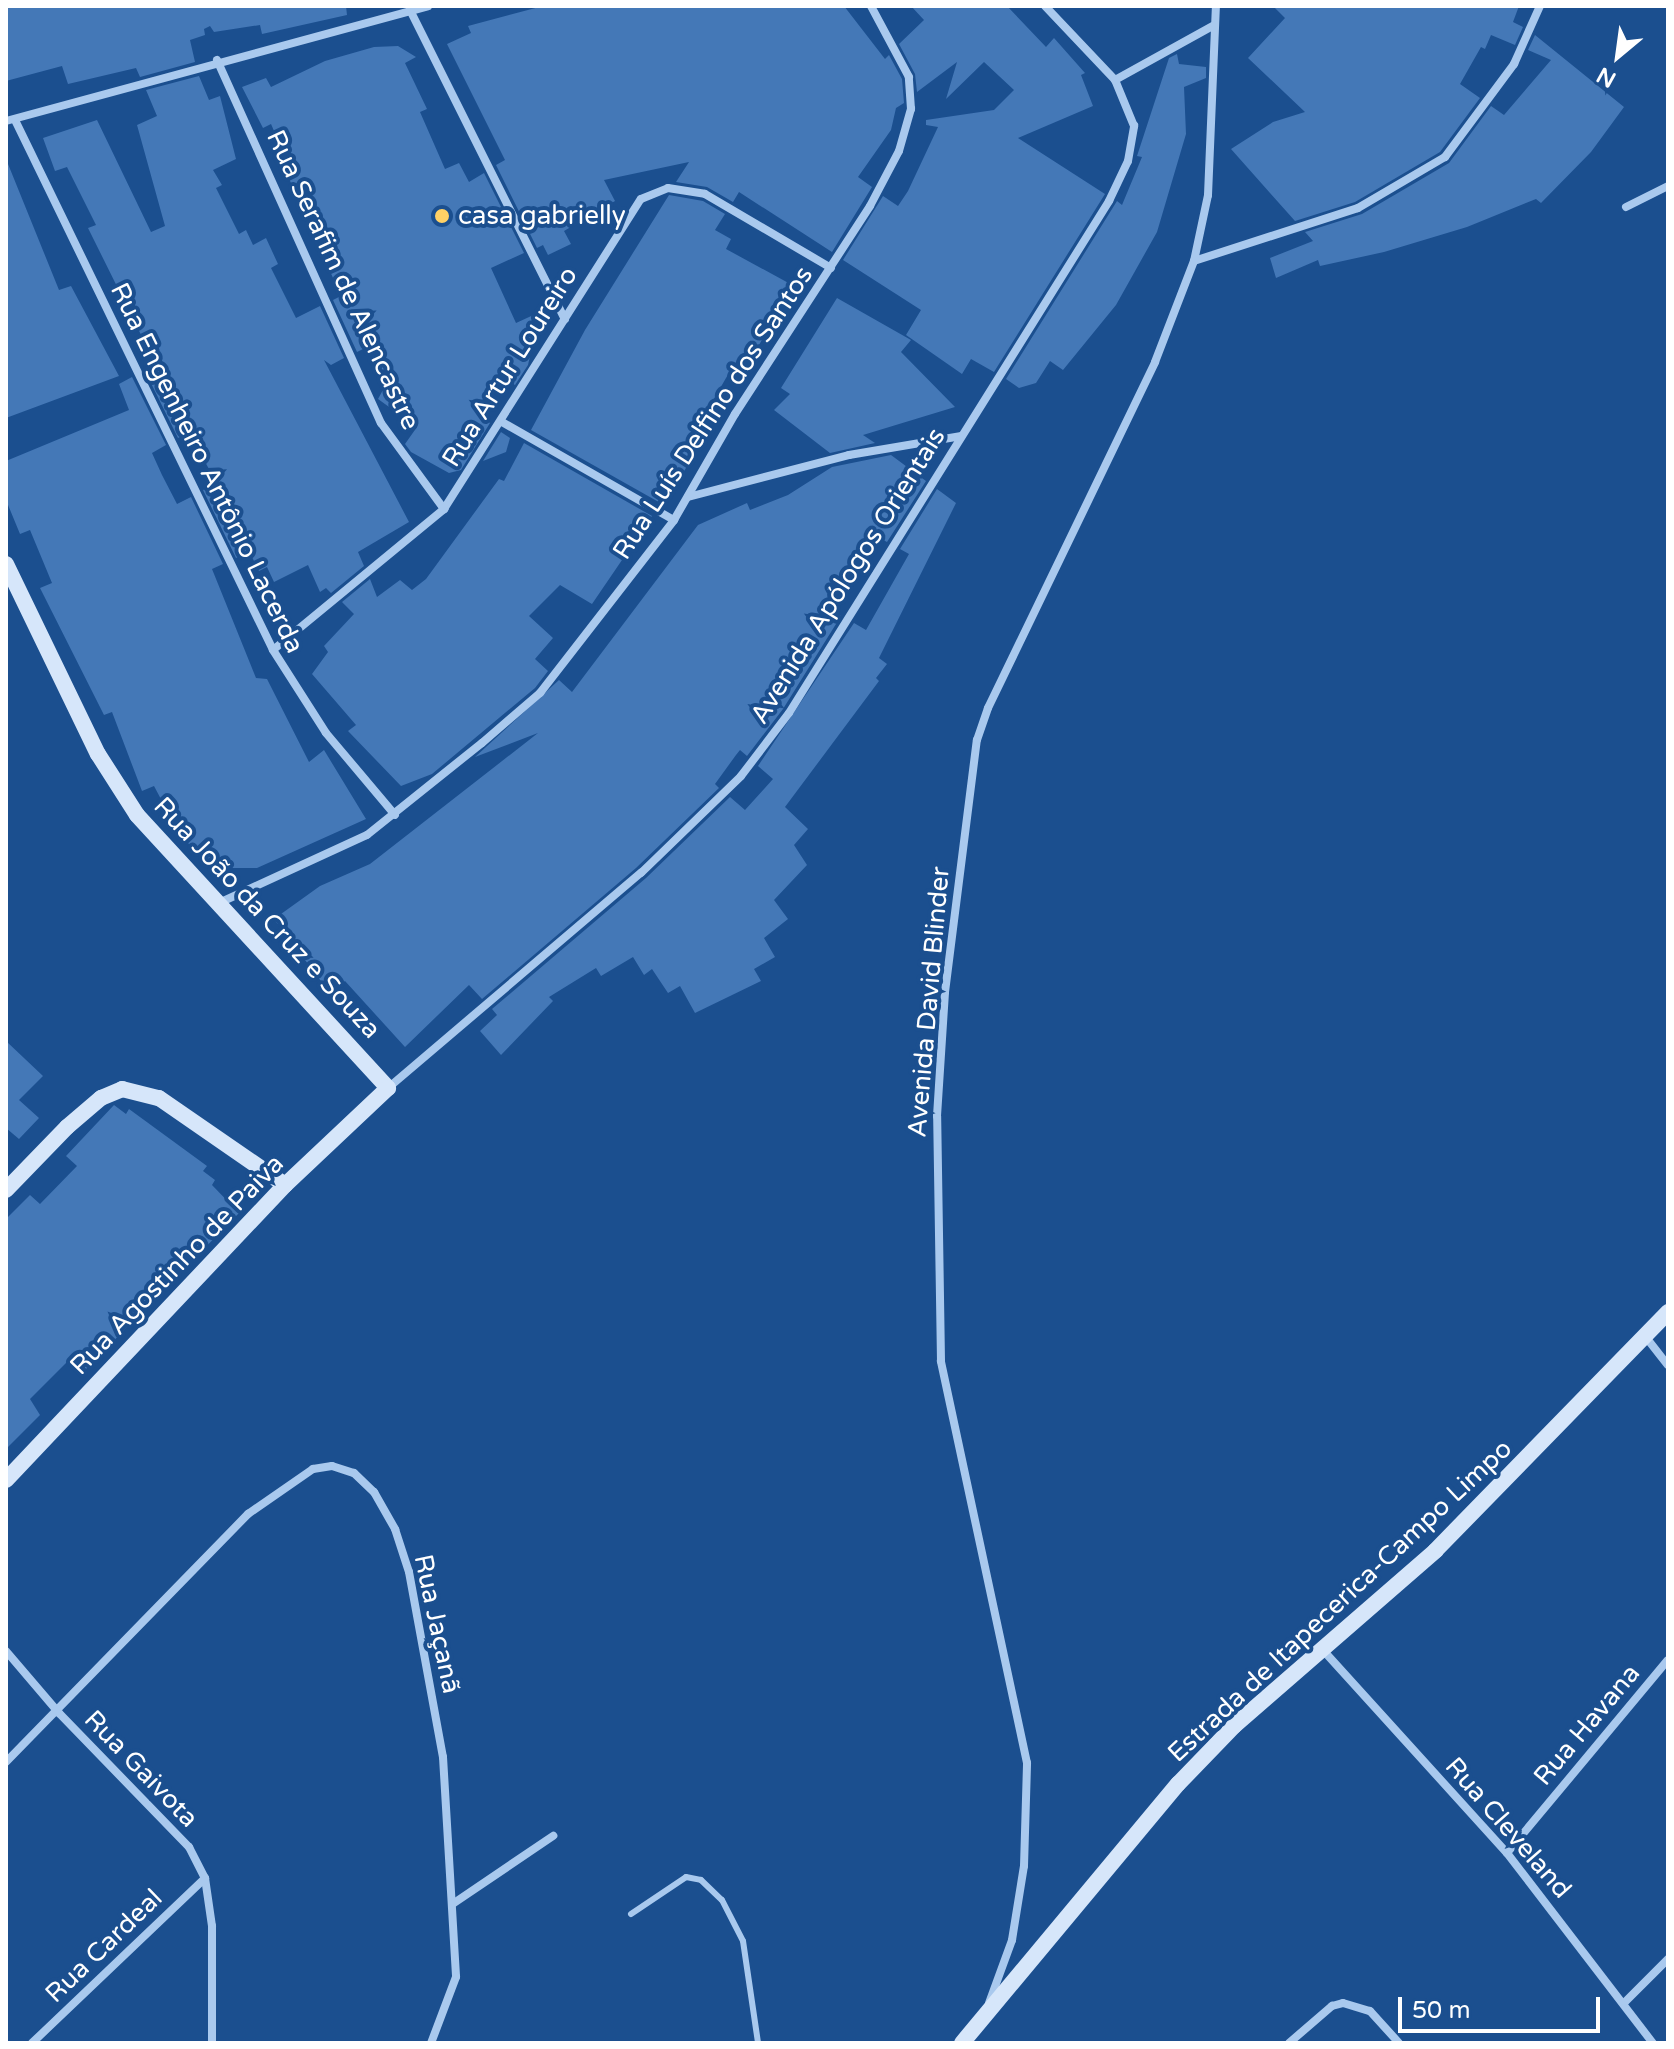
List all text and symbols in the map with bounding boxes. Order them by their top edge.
north arrow [1578,16,1658,96]
text: N [1592,61,1620,93]
street label: Rua Serafim de Alencastre [260,125,426,435]
place label: casa gabrielly [458,200,626,232]
marker: casa gabrielly [433,207,451,225]
street label: Rua Artur Loureiro [436,261,584,473]
street label: Rua Luís Delfino dos Santos [606,261,820,565]
street label: Rua Engenheiro Antônio Lacerda [104,278,310,658]
street label: Avenida Apólogos Orientais [744,422,952,730]
street label: Rua João da Cruz e Souza [147,791,387,1045]
street label: Avenida David Blinder [902,865,956,1139]
street label: Rua Agostinho de Paiva [64,1148,290,1382]
street label: Estrada de Itapecerica-Campo Limpo [1162,1433,1518,1769]
street label: Rua Jaçanã [407,1552,467,1696]
street label: Rua Havana [1527,1658,1647,1792]
street label: Rua Gaivota [78,1704,204,1834]
street label: Rua Cleveland [1438,1751,1578,1905]
street label: Rua Cardeal [39,1883,169,2009]
scale bar [1402,1981,1604,2031]
text: 50 m [1412,1996,1470,2025]

